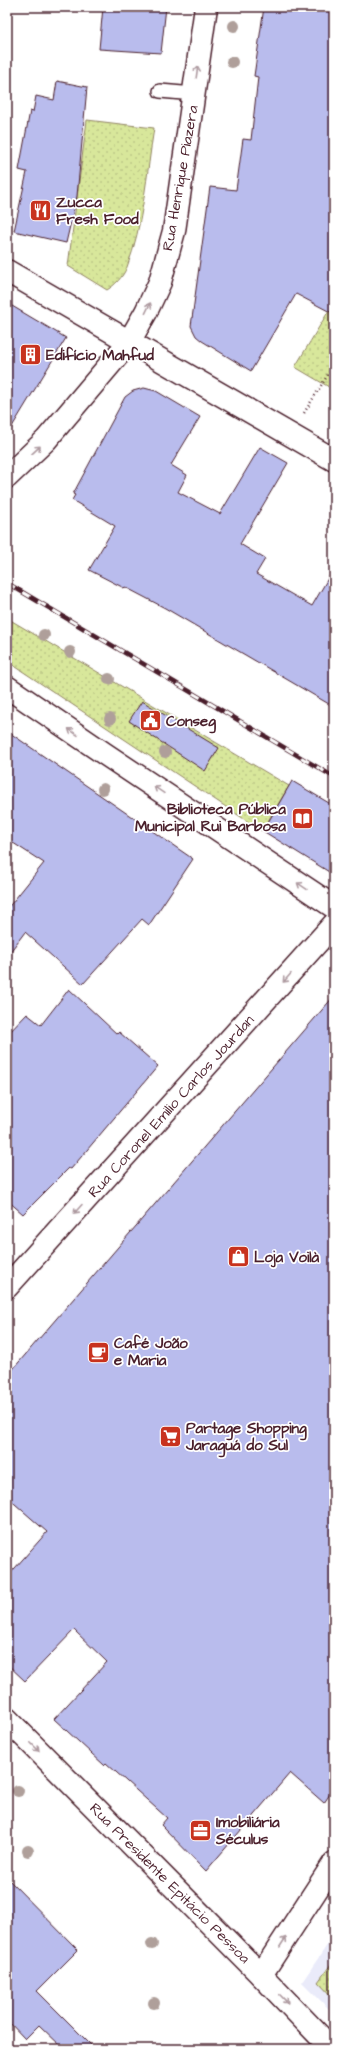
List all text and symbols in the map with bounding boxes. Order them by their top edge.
one-way arrow [193,66,201,79]
street label: Rua Henrique Piazera [157,103,204,253]
place label: Zucca Fresh Food [56,192,139,230]
restaurant icon: Zucca Fresh Food [28,198,54,224]
one-way arrow [145,302,152,314]
building icon: Edifício Mahfud [18,342,44,368]
place label: Edifício Mahfud [46,345,154,366]
one-way arrow [30,446,40,455]
public building icon: Conseg [138,708,164,734]
place label: Conseg [166,711,216,734]
one-way arrow [67,728,78,736]
one-way arrow [153,786,164,794]
place label: Biblioteca Pública Municipal Rui Barbosa [135,799,286,837]
library icon: Biblioteca Pública Municipal Rui Barbosa [289,805,315,831]
one-way arrow [296,882,307,890]
one-way arrow [283,972,292,982]
street label: Rua Coronel Emilio Carlos Jourdan [83,1010,260,1202]
one-way arrow [73,1204,82,1214]
shop icon: Loja Voilà [226,1244,252,1270]
place label: Loja Voilà [254,1247,320,1268]
place label: Café João e Maria [114,1333,188,1371]
cafe icon: Café João e Maria [86,1339,112,1365]
place label: Partage Shopping Jaraguá do Sul [185,1418,307,1458]
supermarket icon: Partage Shopping Jaraguá do Sul [157,1424,183,1450]
one-way arrow [30,1742,39,1752]
street label: Rua Presidente Epitácio Pessoa [85,1798,255,1969]
place label: Imobiliária Séculus [215,1812,280,1850]
office icon: Imobiliária Séculus [187,1818,213,1844]
one-way arrow [279,1937,287,1948]
one-way arrow [279,1993,288,2003]

